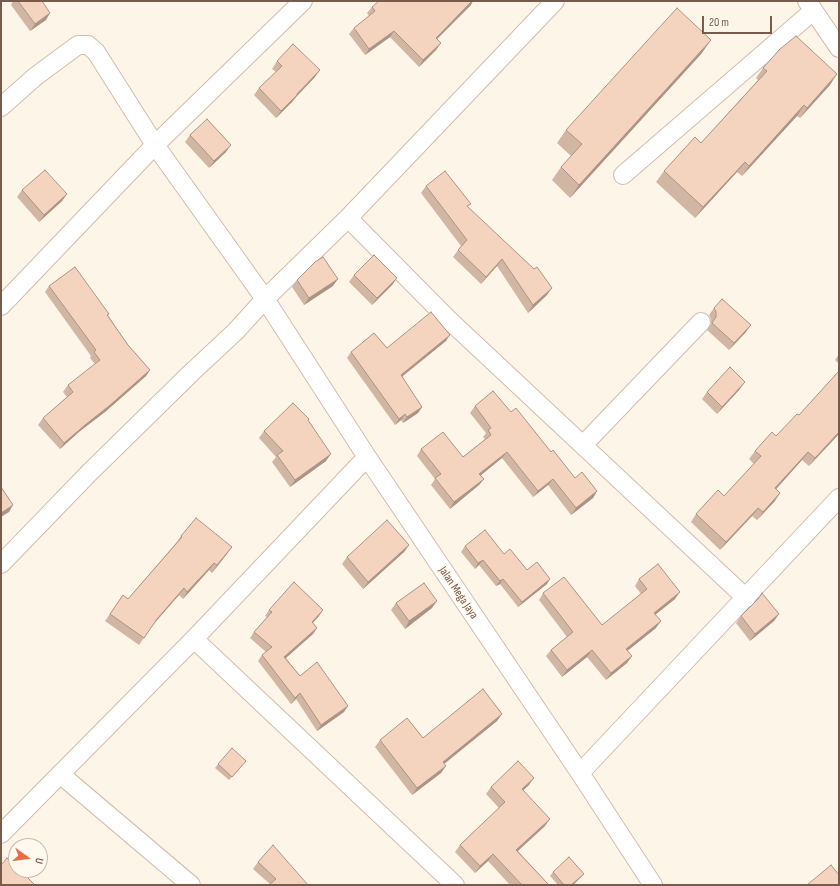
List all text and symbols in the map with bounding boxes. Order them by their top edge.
scale bar [704,8,774,34]
text: 20 m [709,15,729,30]
street label: Jalan Mega Jaya [435,564,481,622]
north arrow [8,838,48,878]
text: U [32,856,46,865]

